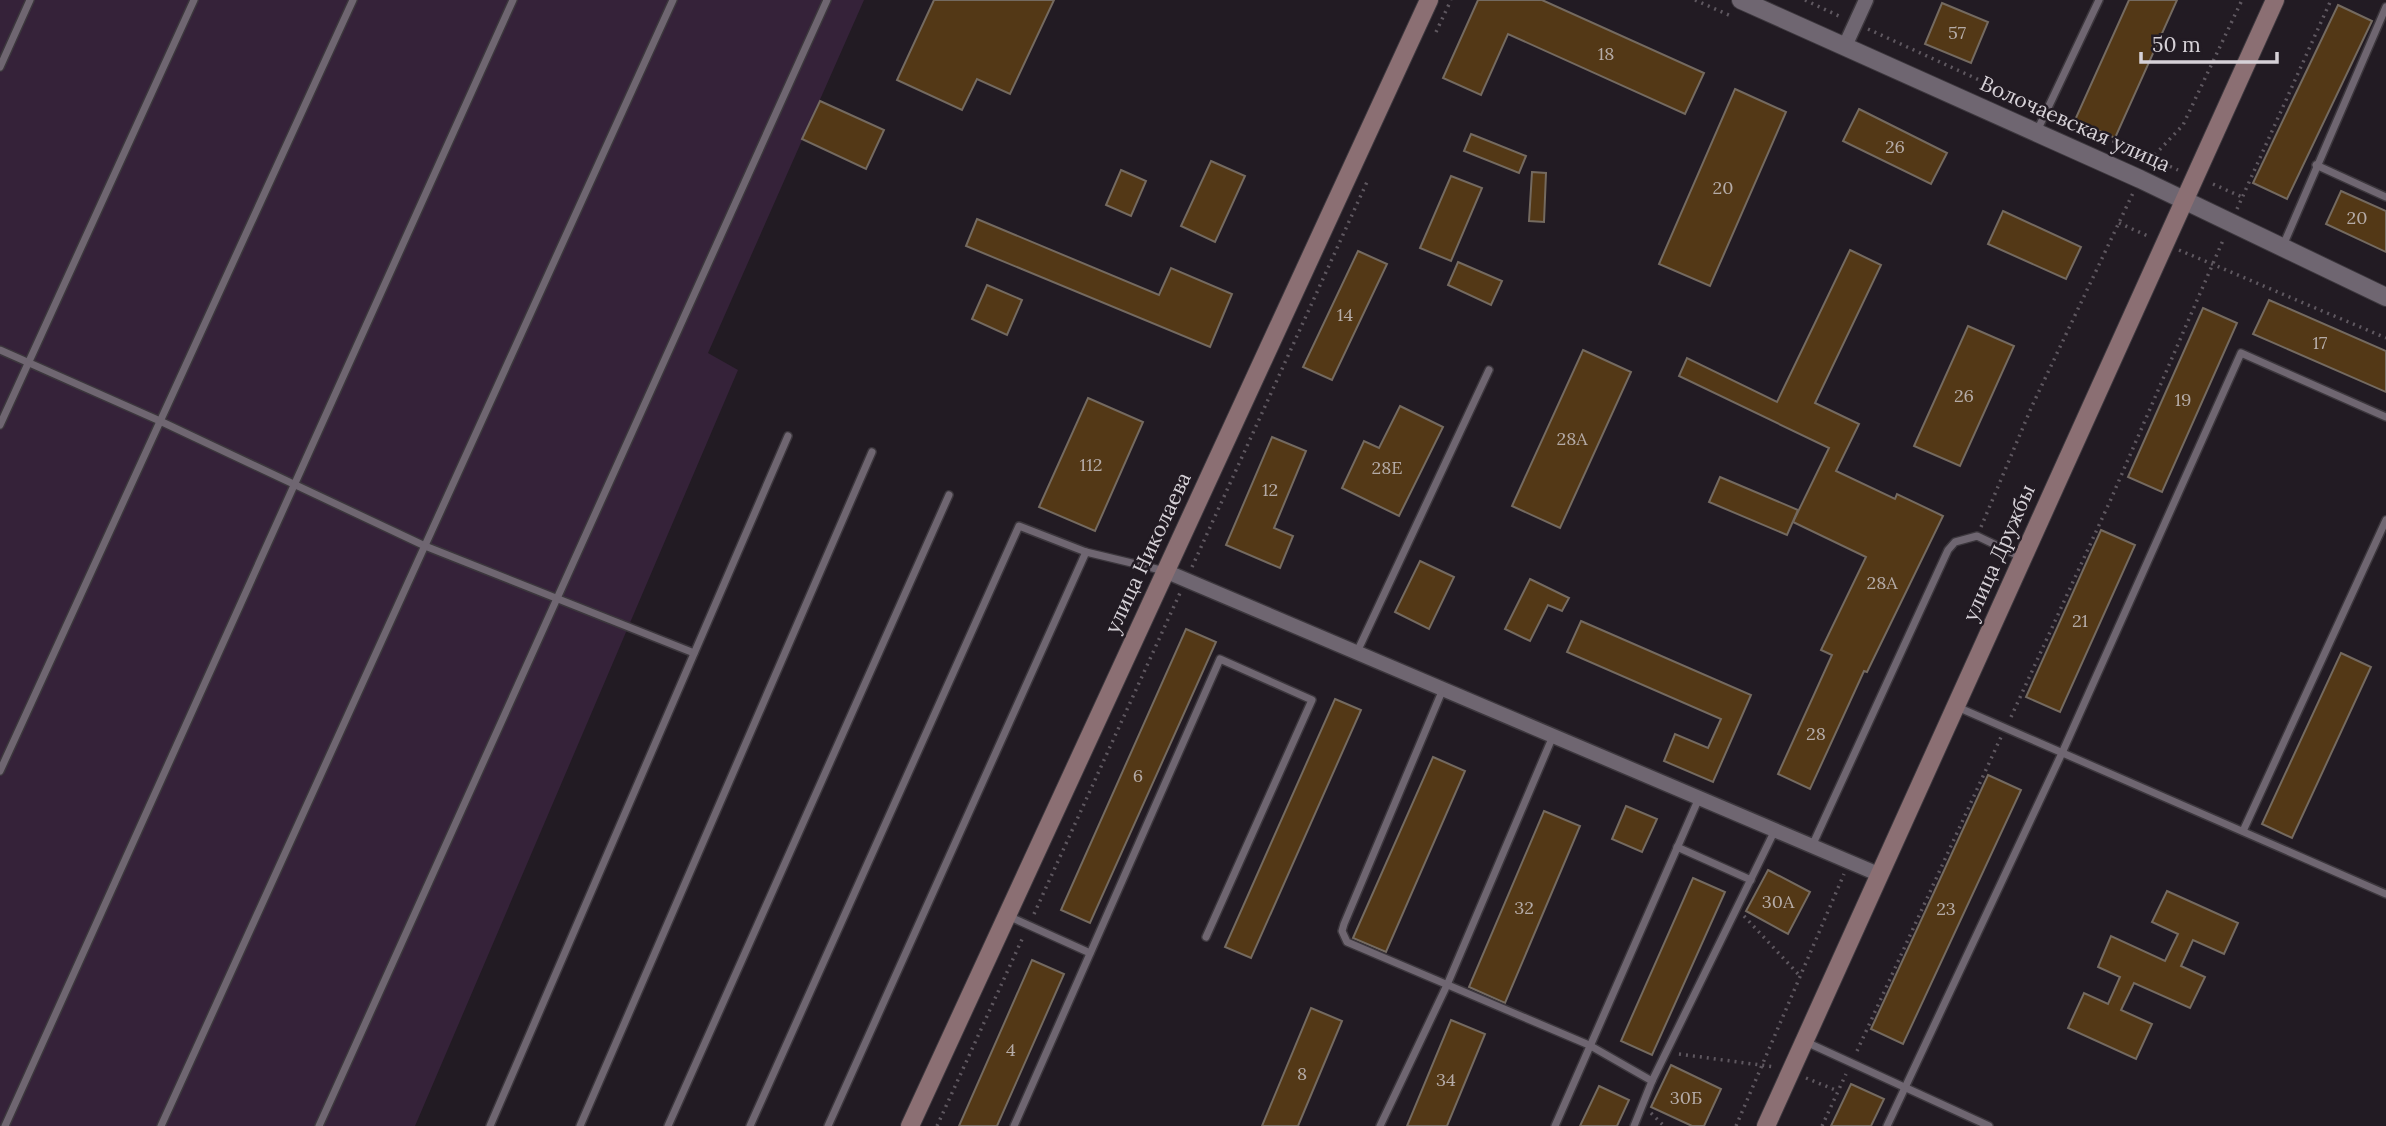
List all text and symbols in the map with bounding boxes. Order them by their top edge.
house number: 57 [1948,21,1966,44]
scale bar [2141,21,2278,65]
text: 50 m [2152,31,2201,58]
house number: 18 [1598,42,1614,65]
street label: Волочаевская улица [1976,69,2175,178]
house number: 26 [1885,135,1905,158]
house number: 20 [1713,176,1733,199]
house number: 20 [2347,206,2367,229]
house number: 14 [1337,303,1353,326]
house number: 17 [2313,331,2327,354]
house number: 26 [1954,384,1974,407]
house number: 19 [2175,388,2191,411]
house number: 28А [1556,427,1588,450]
house number: 112 [1080,453,1102,476]
house number: 28Е [1372,456,1402,479]
street label: улица Николаева [1098,468,1197,638]
house number: 12 [1262,478,1278,501]
street label: улица Дружбы [1956,480,2041,626]
house number: 28А [1866,571,1898,594]
house number: 21 [2072,609,2088,632]
house number: 28 [1806,722,1826,745]
house number: 6 [1133,764,1143,787]
house number: 30А [1762,890,1795,913]
house number: 32 [1514,896,1534,919]
house number: 23 [1936,897,1956,920]
house number: 4 [1006,1038,1016,1061]
house number: 8 [1297,1062,1307,1085]
house number: 34 [1436,1068,1456,1091]
house number: 30Б [1670,1086,1702,1109]

